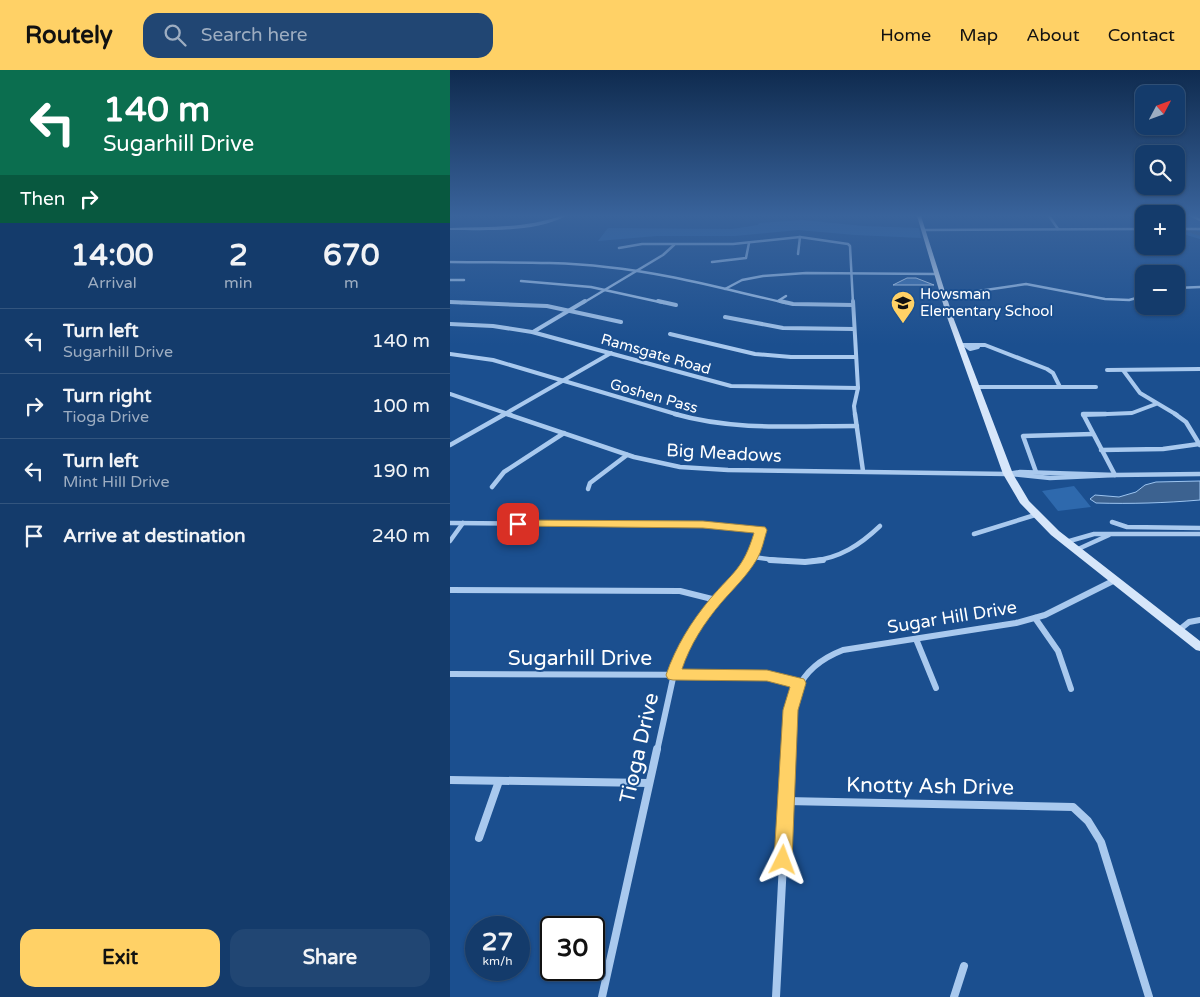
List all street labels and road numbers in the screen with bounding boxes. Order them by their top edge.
street label: Ramsgate Road [599,330,713,378]
street label: Goshen Pass [608,375,700,417]
street label: Big Meadows [666,439,782,467]
street label: Sugar Hill Drive [886,596,1018,638]
street label: Sugarhill Drive [508,646,652,671]
street label: Tioga Drive [615,690,664,806]
street label: Knotty Ash Drive [846,773,1014,800]

